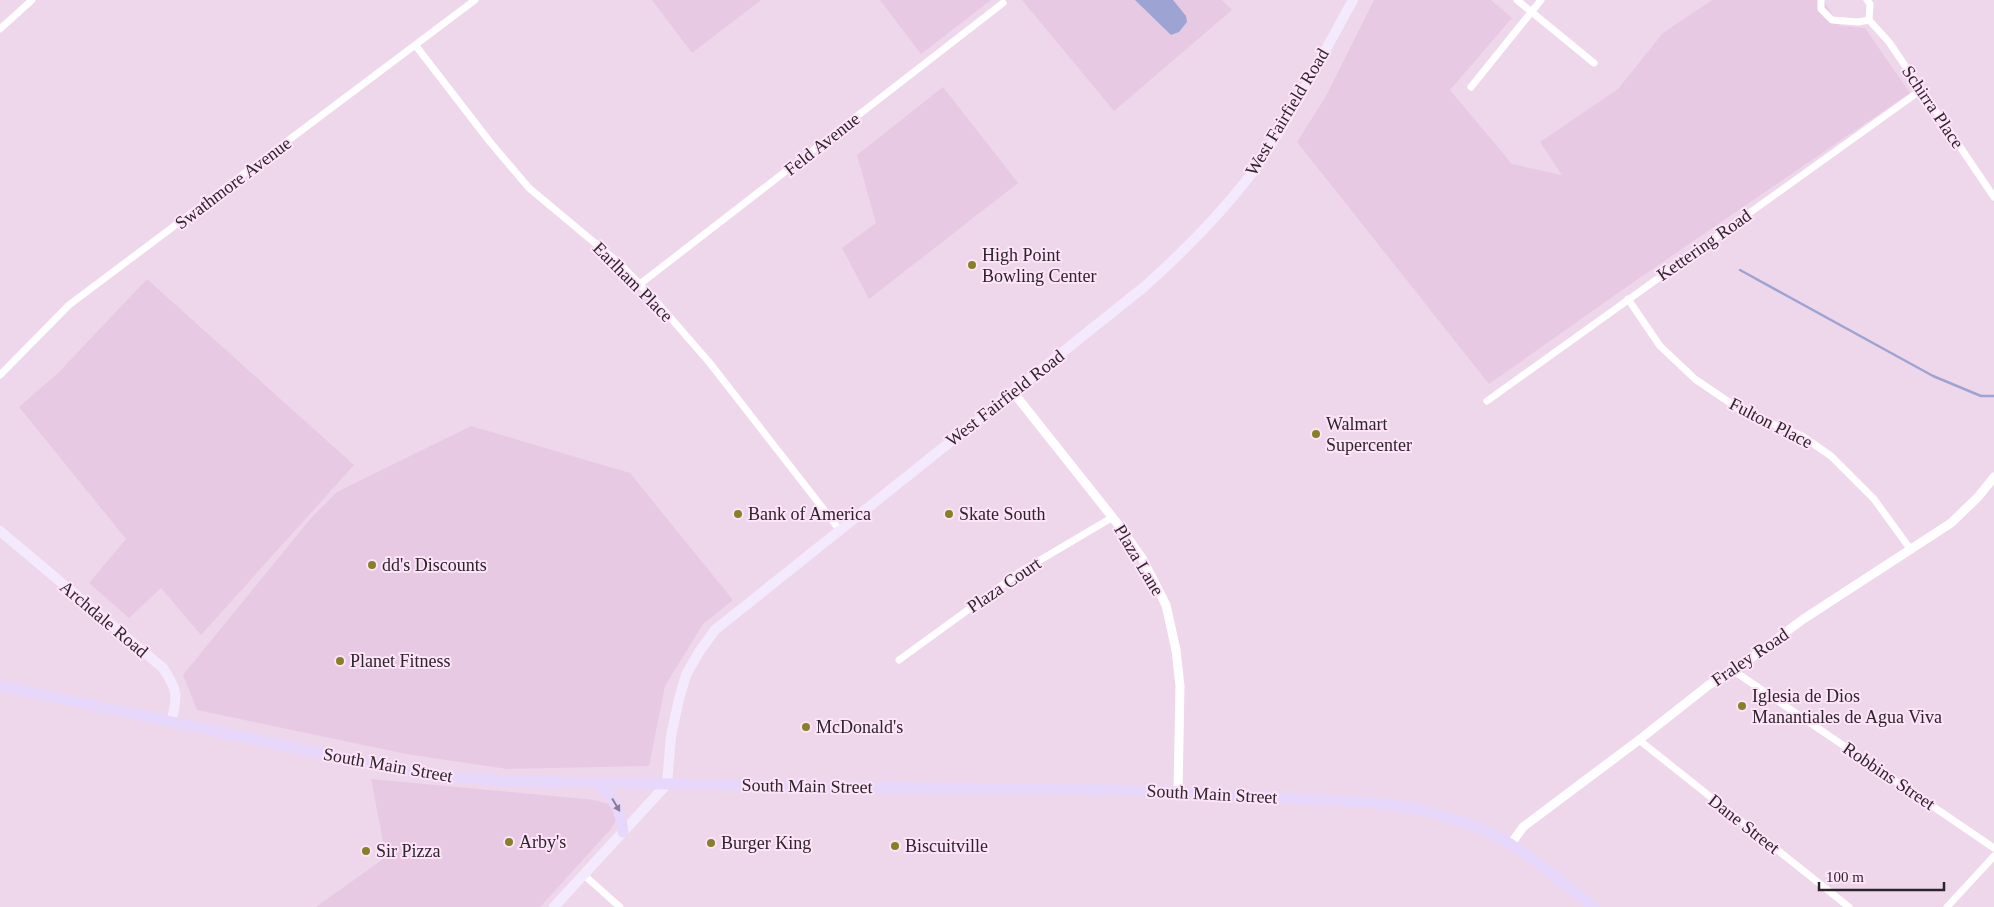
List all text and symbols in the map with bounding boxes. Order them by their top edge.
street label: West Fairfield Road [1241,45,1333,179]
street label: Schirra Place [1898,62,1968,152]
street label: Feld Avenue [780,108,864,180]
street label: Swathmore Avenue [171,133,295,233]
street label: Kettering Road [1653,205,1755,285]
street label: Earlham Place [589,238,677,326]
place label: High Point Bowling Center [982,245,1097,286]
marker: High Point Bowling Center [966,259,978,271]
street label: West Fairfield Road [942,346,1068,450]
street label: Fulton Place [1726,394,1816,452]
place label: Walmart Supercenter [1326,414,1412,455]
marker: Walmart Supercenter [1310,428,1322,440]
place label: Bank of America [748,504,871,524]
place label: Skate South [959,504,1046,524]
marker: Bank of America [732,508,744,520]
marker: Skate South [943,508,955,520]
street label: Plaza Lane [1110,521,1168,599]
street label: Plaza Court [963,553,1045,617]
place label: dd's Discounts [382,555,487,575]
marker: dd's Discounts [366,559,378,571]
street label: Archdale Road [56,576,152,662]
street label: Fraley Road [1708,624,1792,690]
place label: Planet Fitness [350,651,451,671]
marker: Planet Fitness [334,655,346,667]
place label: Iglesia de Dios Manantiales de Agua Viva [1752,686,1942,727]
marker: Iglesia de Dios Manantiales de Agua Viva [1736,700,1748,712]
place label: McDonald's [816,717,903,737]
marker: McDonald's [800,721,812,733]
street label: Robbins Street [1839,738,1939,814]
street label: South Main Street [322,744,454,786]
street label: South Main Street [741,775,873,797]
street label: South Main Street [1146,781,1278,807]
street label: Dane Street [1705,790,1783,858]
one-way arrow [611,798,620,811]
place label: Arby's [519,832,566,852]
place label: Burger King [721,833,811,853]
marker: Arby's [503,836,515,848]
place label: Biscuitville [905,836,988,856]
marker: Burger King [705,837,717,849]
marker: Biscuitville [889,840,901,852]
place label: Sir Pizza [376,841,441,861]
marker: Sir Pizza [360,845,372,857]
scale bar [1819,860,1944,892]
text: 100 m [1826,869,1864,885]

